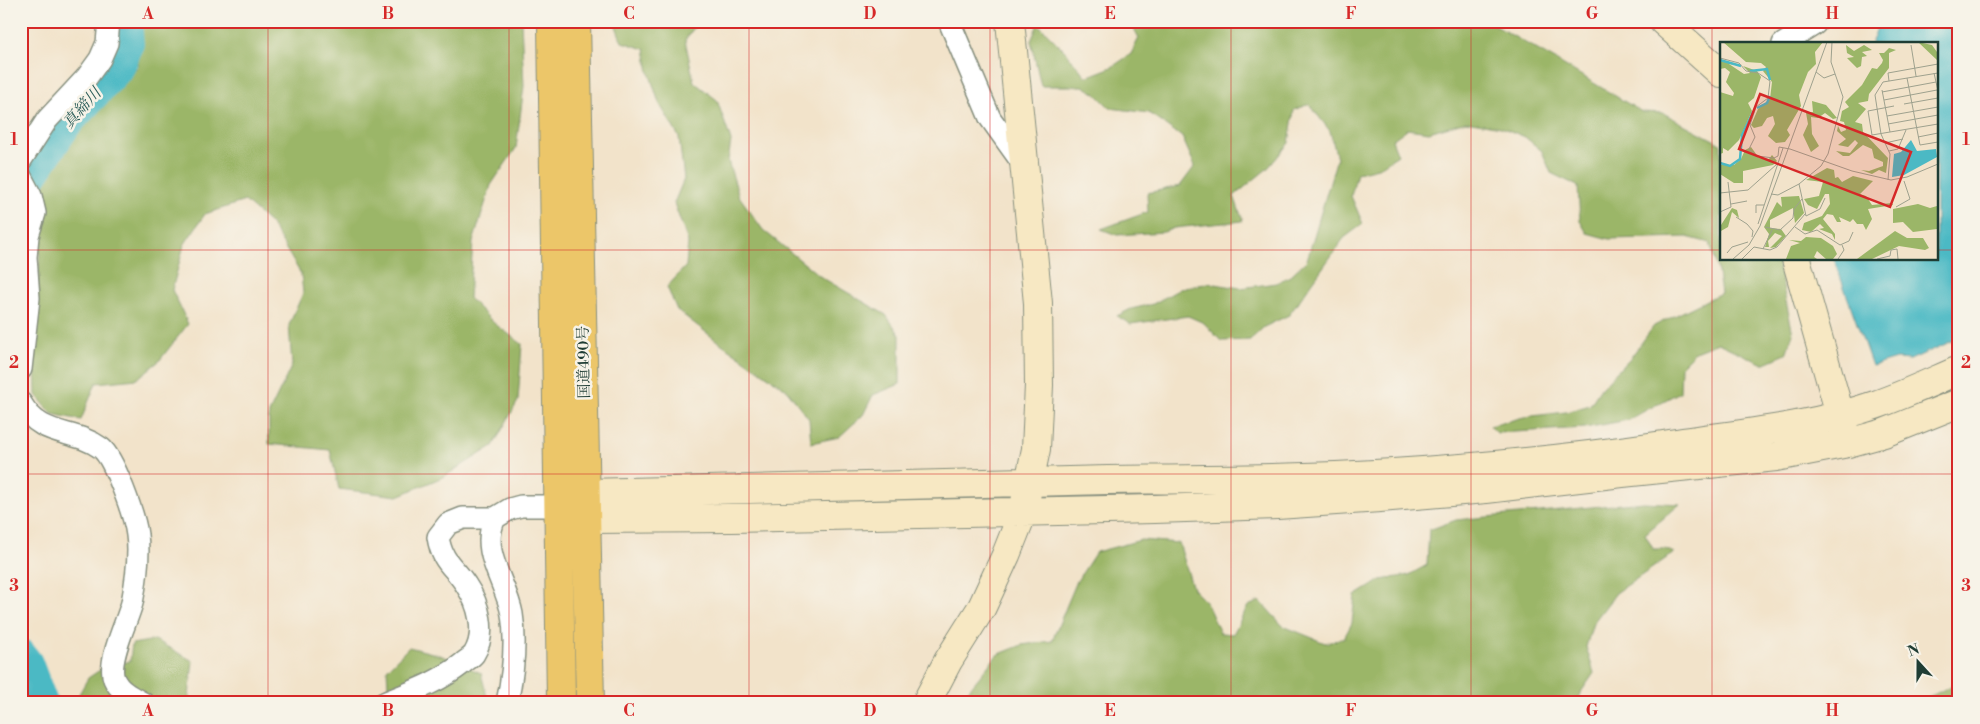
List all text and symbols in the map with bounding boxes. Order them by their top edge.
text: A [141,4,154,24]
text: B [382,4,394,24]
text: C [623,4,635,24]
text: D [864,4,877,24]
text: E [1104,4,1116,24]
text: F [1345,4,1357,24]
text: G [1586,4,1599,24]
text: H [1825,4,1839,24]
inset map [1720,42,1938,260]
water label: 真締川 [59,82,107,133]
text: 1 [10,130,18,150]
text: 1 [1962,130,1970,150]
street label: 国道490号 [574,325,594,399]
text: 2 [9,353,19,373]
text: 2 [1961,353,1971,373]
text: 3 [9,576,19,596]
text: 3 [1961,576,1971,596]
north arrow [1892,636,1942,686]
text: N [1905,640,1922,661]
text: A [141,701,154,721]
text: B [382,701,394,721]
text: C [623,701,635,721]
text: D [864,701,877,721]
text: E [1104,701,1116,721]
text: F [1345,701,1357,721]
text: G [1586,701,1599,721]
text: H [1825,701,1839,721]

